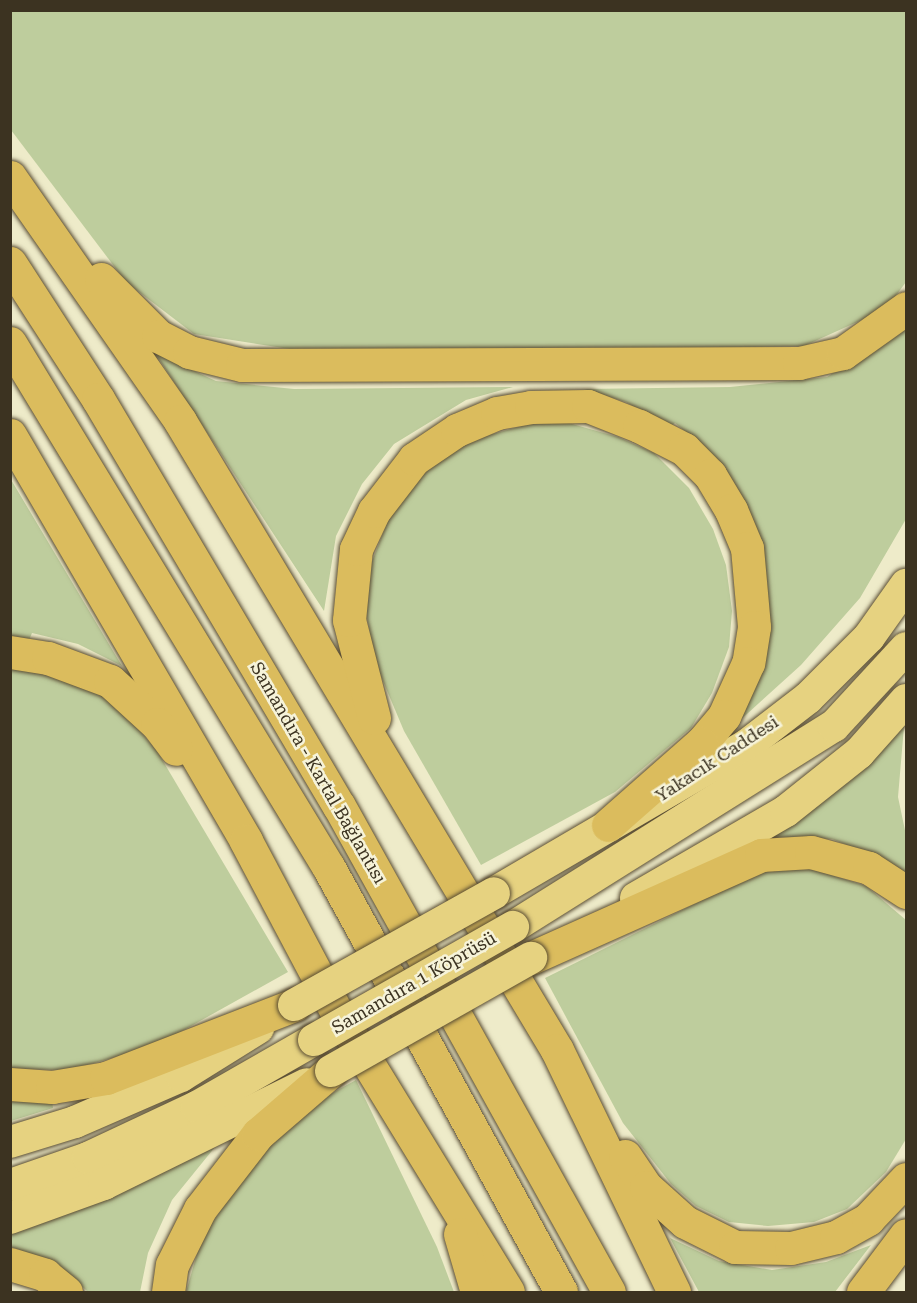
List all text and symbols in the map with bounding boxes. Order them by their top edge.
street label: Samandıra - Kartal Bağlantısı [245,658,391,888]
street label: Yakacık Caddesi [651,711,783,807]
street label: Samandıra 1 Köprüsü [328,927,500,1039]

